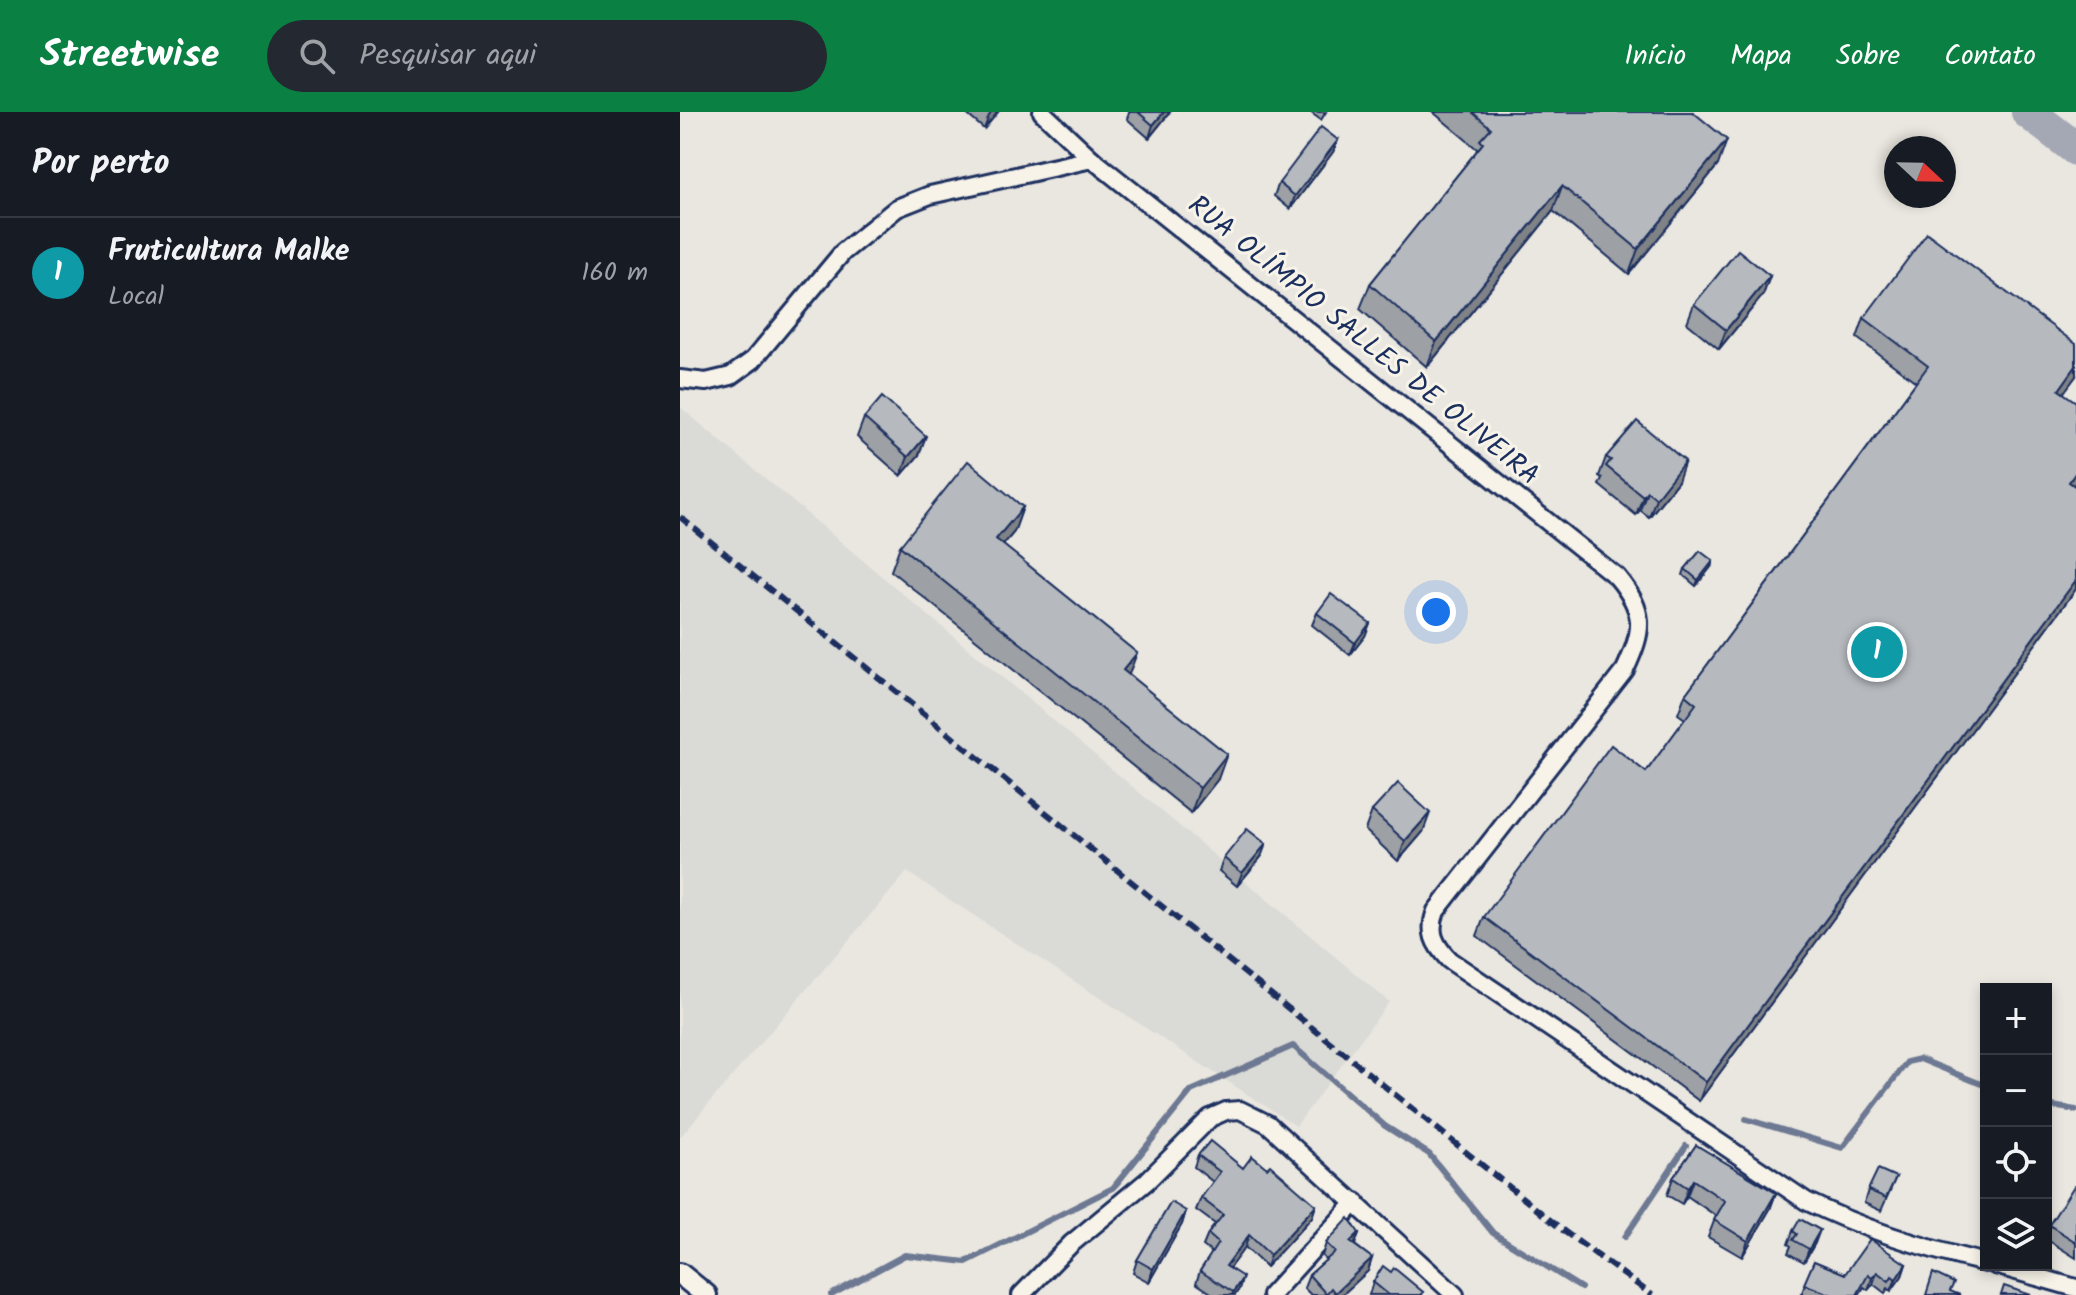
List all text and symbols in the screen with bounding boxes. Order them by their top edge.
search box [267,20,827,92]
text: Streetwise [40,26,219,86]
text: Pesquisar aqui [359,32,536,80]
icon: search [295,34,339,78]
text: Início [1624,34,1686,79]
text: Mapa [1730,34,1792,79]
text: Sobre [1836,34,1900,79]
text: Contato [1944,34,2036,79]
north arrow [1884,136,1956,208]
text: Por perto [32,137,170,191]
street label: RUA OLÍMPIO SALLES DE OLIVEIRA [1177,184,1549,498]
text: Fruticultura Malke [108,228,349,276]
text: 1 [54,252,62,294]
text: 160 m [581,252,648,294]
text: Local [108,276,164,318]
your location [1416,592,1456,632]
pin: 1 [1851,622,1903,682]
map controls [1980,983,2052,1271]
button: + [1980,983,2052,1055]
button: − [1980,1055,2052,1127]
button: locate [1980,1127,2052,1199]
button: layers [1980,1199,2052,1271]

